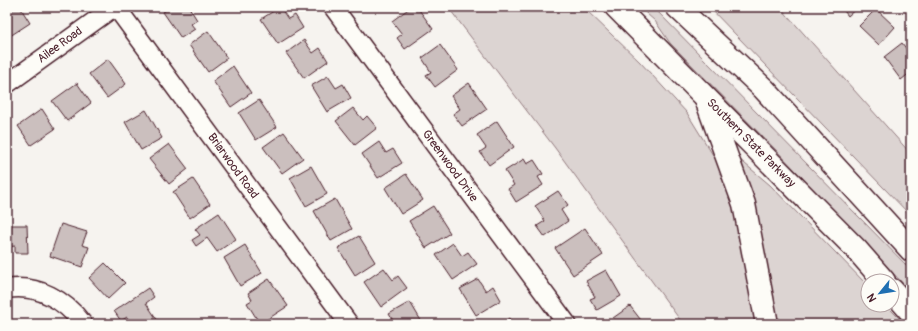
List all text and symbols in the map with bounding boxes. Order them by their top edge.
street label: Ailee Road [35,24,86,66]
street label: Southern State Parkway [703,95,799,191]
street label: Greenwood Drive [419,127,481,205]
street label: Briarwood Road [204,130,262,202]
north arrow [860,273,900,313]
text: N [864,291,879,304]

